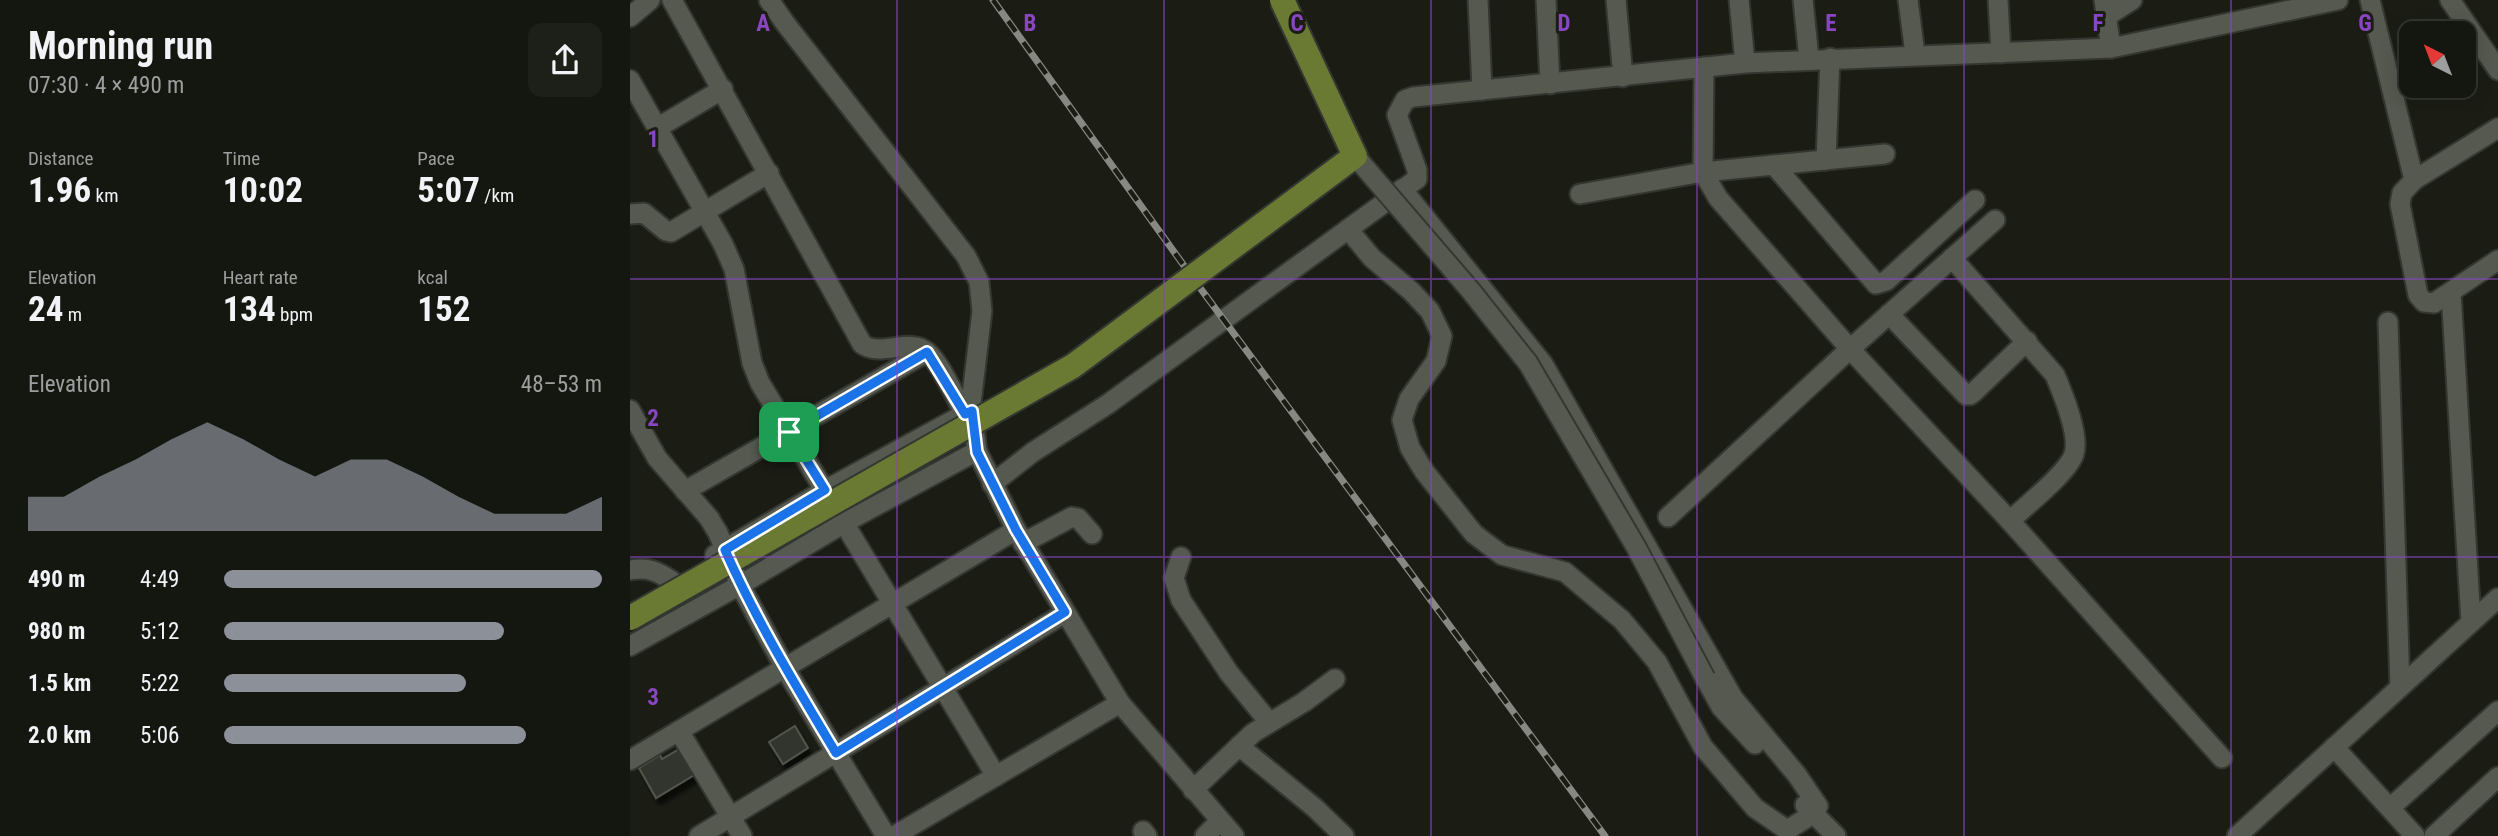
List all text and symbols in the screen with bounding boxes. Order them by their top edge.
text: A [756,10,770,37]
text: B [1024,10,1036,37]
text: C [1290,10,1304,37]
text: D [1558,10,1571,37]
text: E [1825,10,1837,37]
text: F [2093,10,2104,37]
text: G [2358,10,2372,37]
north arrow [2399,21,2476,98]
map controls [2399,21,2476,98]
button: share [528,23,602,97]
text: Morning run [28,24,213,68]
text: 07:30 · 4 × 490 m [28,72,184,99]
text: 1 [647,126,659,153]
text: Distance [28,147,93,170]
text: Time [223,147,260,170]
text: Pace [417,147,455,170]
text: 1.96 [28,170,91,211]
text: 10:02 [223,170,303,211]
text: 5:07 [417,170,480,211]
text: km [91,184,118,207]
text: /km [480,184,514,207]
text: Elevation [28,266,96,289]
text: Heart rate [223,266,298,289]
text: kcal [417,266,448,289]
text: 24 [28,289,63,330]
text: 134 [223,289,276,330]
text: 152 [417,289,470,330]
text: m [63,303,82,326]
text: bpm [276,303,313,326]
text: Elevation [28,371,111,398]
text: 48–53 m [521,371,602,398]
pin [759,402,819,462]
text: 2 [647,405,659,432]
icon: arrive [770,413,808,451]
text: 490 m [28,566,85,593]
text: 4:49 [140,566,179,593]
text: 980 m [28,618,85,645]
text: 5:12 [140,618,179,645]
text: 1.5 km [28,670,91,697]
text: 5:22 [140,670,179,697]
text: 3 [647,684,659,711]
text: 2.0 km [28,722,91,749]
text: 5:06 [140,722,179,749]

